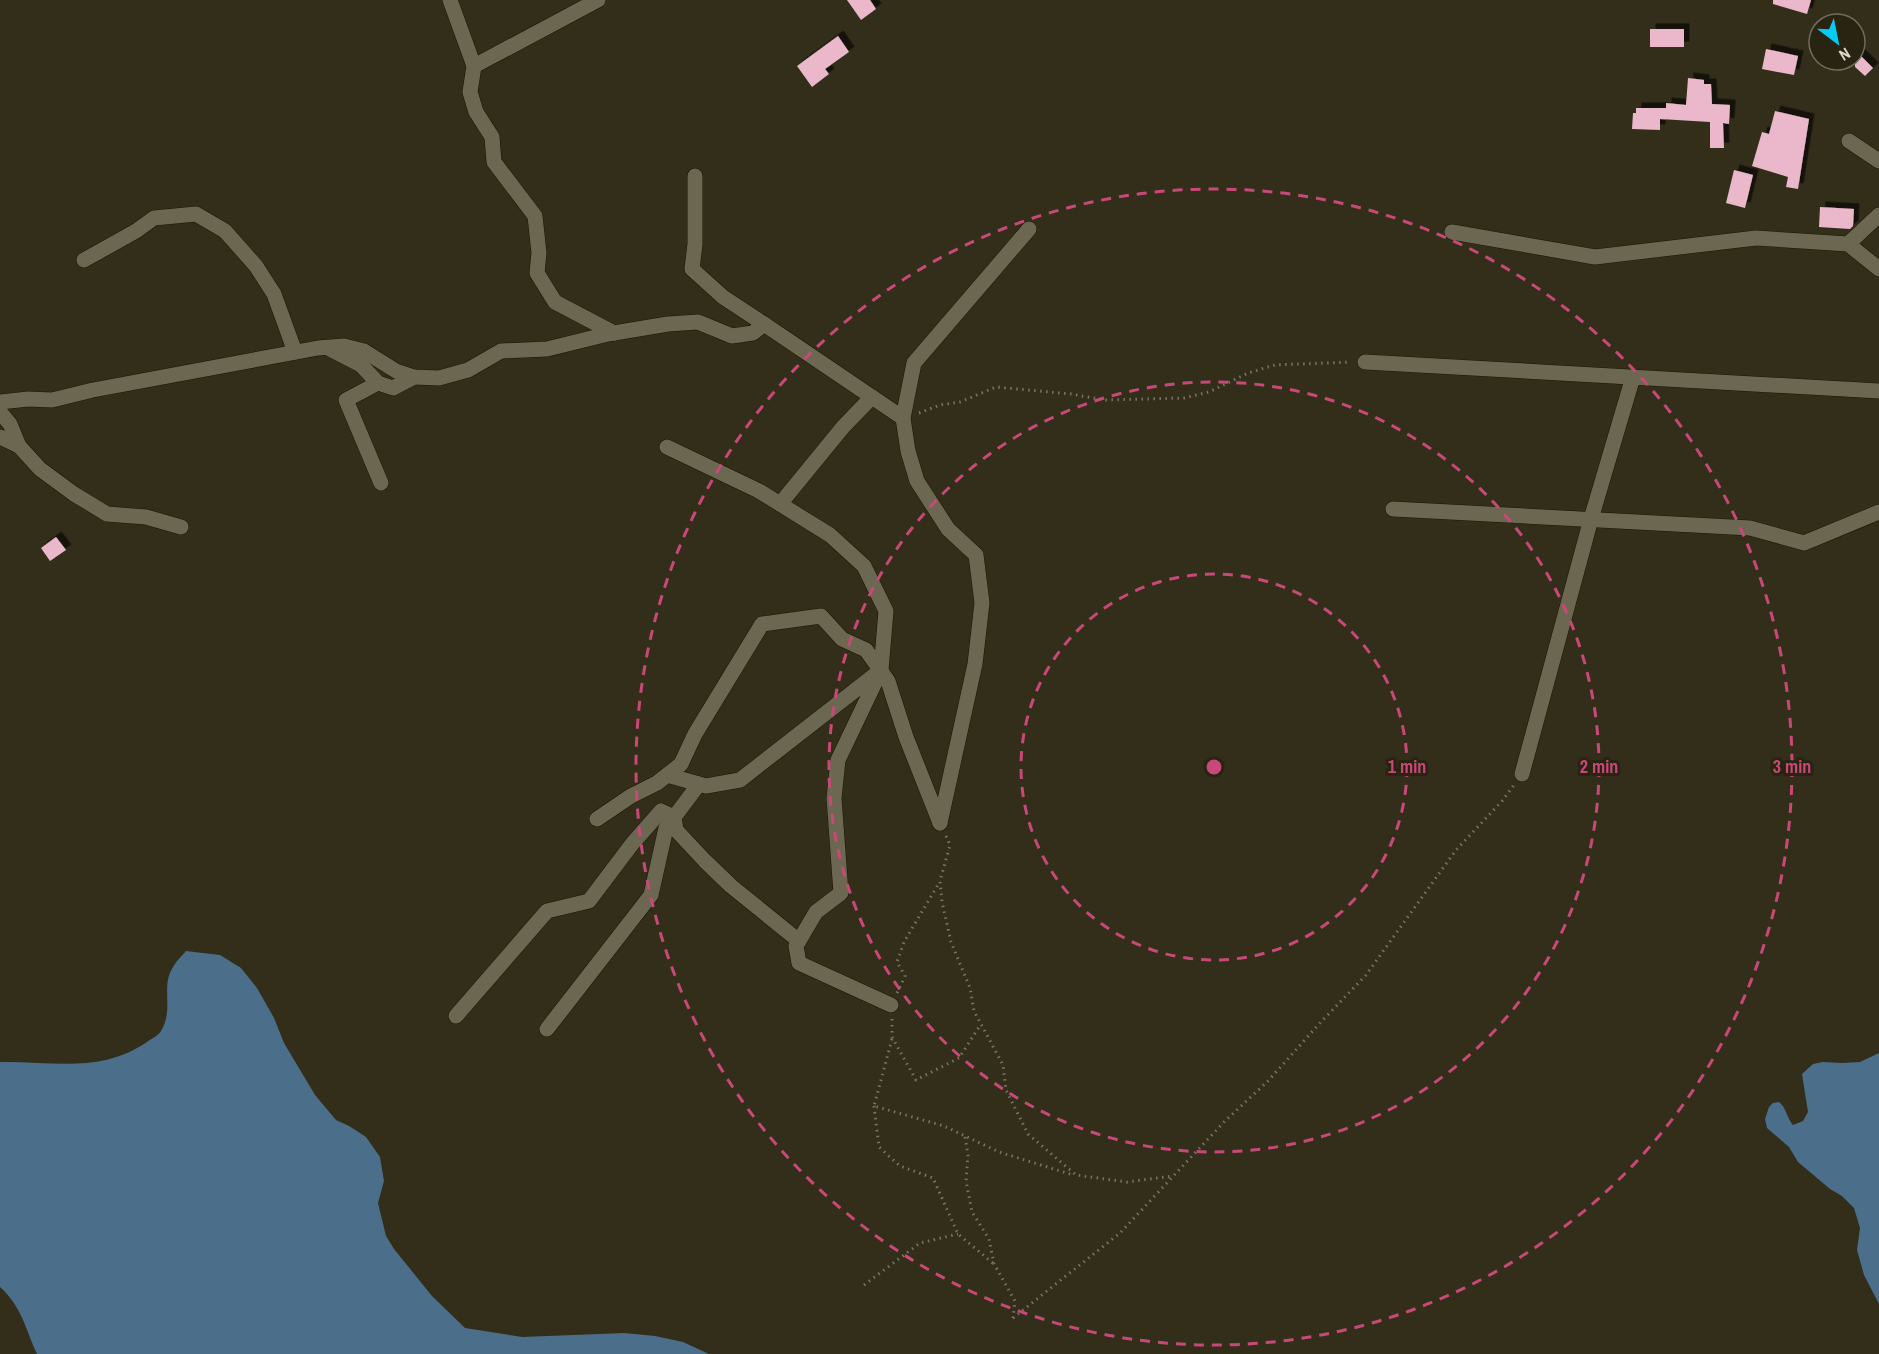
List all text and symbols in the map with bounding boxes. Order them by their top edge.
north arrow [1807,12,1867,72]
text: N [1835,43,1855,67]
text: 1 min [1388,754,1426,779]
text: 2 min [1580,754,1618,779]
text: 3 min [1773,754,1811,779]
centre of rings [1204,757,1224,777]

